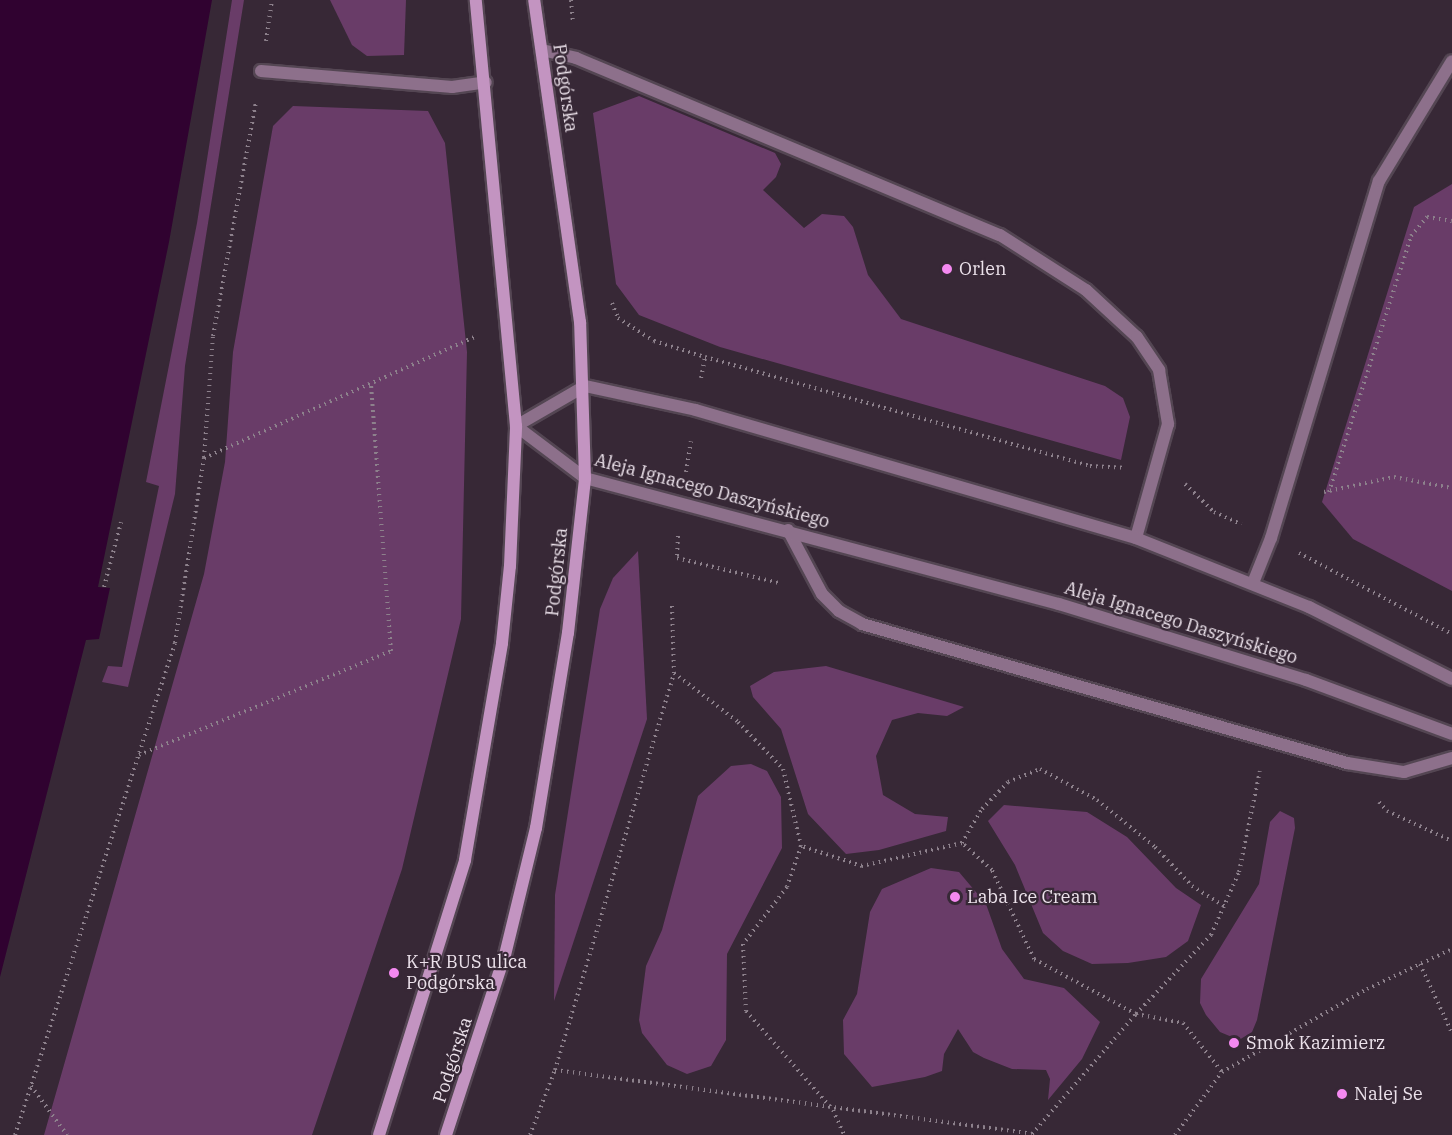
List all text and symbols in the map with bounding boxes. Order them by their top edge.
street label: Podgórska [548,42,582,134]
place label: Orlen [959,258,1006,280]
marker: Orlen [940,262,954,276]
street label: Aleja Ignacego Daszyńskiego [592,449,832,533]
street label: Podgórska [542,527,572,617]
street label: Aleja Ignacego Daszyńskiego [1062,577,1300,669]
place label: Laba Ice Cream [967,886,1098,908]
marker: Laba Ice Cream [948,890,962,904]
place label: K+R BUS ulica Podgórska [406,952,527,994]
marker: K+R BUS ulica Podgórska [387,966,401,980]
street label: Podgórska [429,1014,477,1106]
place label: Smok Kazimierz [1246,1032,1385,1054]
marker: Smok Kazimierz [1227,1036,1241,1050]
place label: Nalej Se [1354,1083,1423,1105]
marker: Nalej Se [1335,1087,1349,1101]

